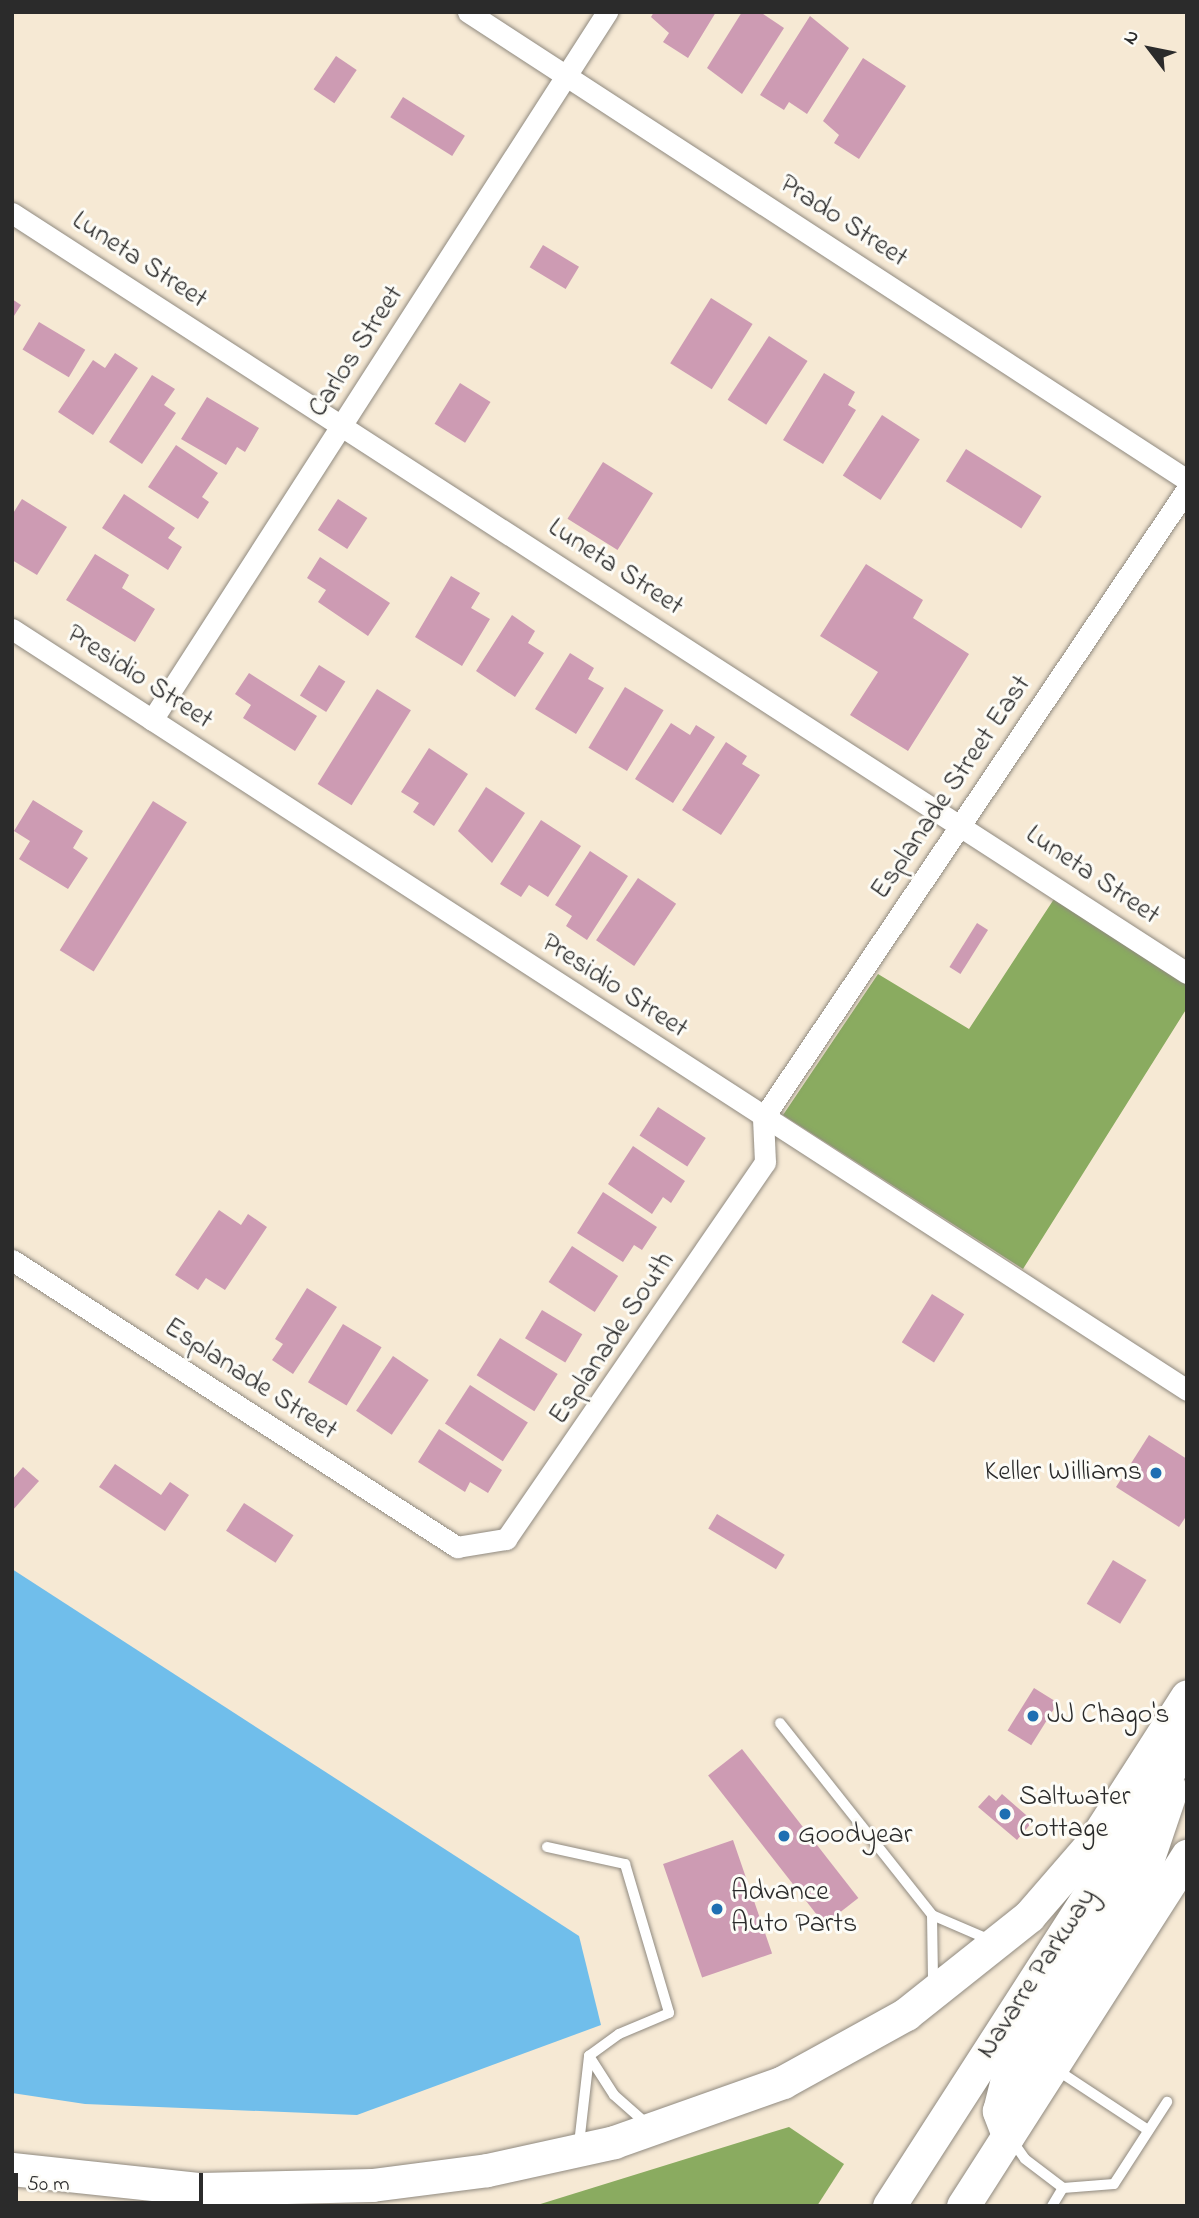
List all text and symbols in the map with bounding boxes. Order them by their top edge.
north arrow [1115,14,1185,84]
text: N [1117,25,1147,50]
street label: Prado Street [773,168,913,276]
street label: Luneta Street [65,205,213,317]
street label: Carlos Street [302,280,412,424]
street label: Luneta Street [541,512,689,624]
street label: Presidio Street [59,618,219,738]
street label: Esplanade Street East [865,670,1039,906]
street label: Luneta Street [1018,819,1166,933]
street label: Presidio Street [534,927,694,1047]
street label: Esplanade South [543,1246,683,1432]
street label: Esplanade Street [157,1311,343,1449]
place label: Keller Williams [985,1456,1142,1490]
marker: Keller Williams [1148,1465,1164,1481]
place label: JJ Chago's [1047,1699,1169,1733]
marker: JJ Chago's [1025,1708,1041,1724]
place label: Saltwater Cottage [1019,1781,1130,1847]
marker: Saltwater Cottage [997,1806,1013,1822]
place label: Goodyear [798,1819,912,1853]
marker: Goodyear [776,1828,792,1844]
place label: Advance Auto Parts [731,1876,857,1942]
street label: Navarre Parkway [970,1882,1106,2066]
marker: Advance Auto Parts [709,1901,725,1917]
scale bar [18,2158,206,2202]
text: 50 m [27,2170,70,2200]

